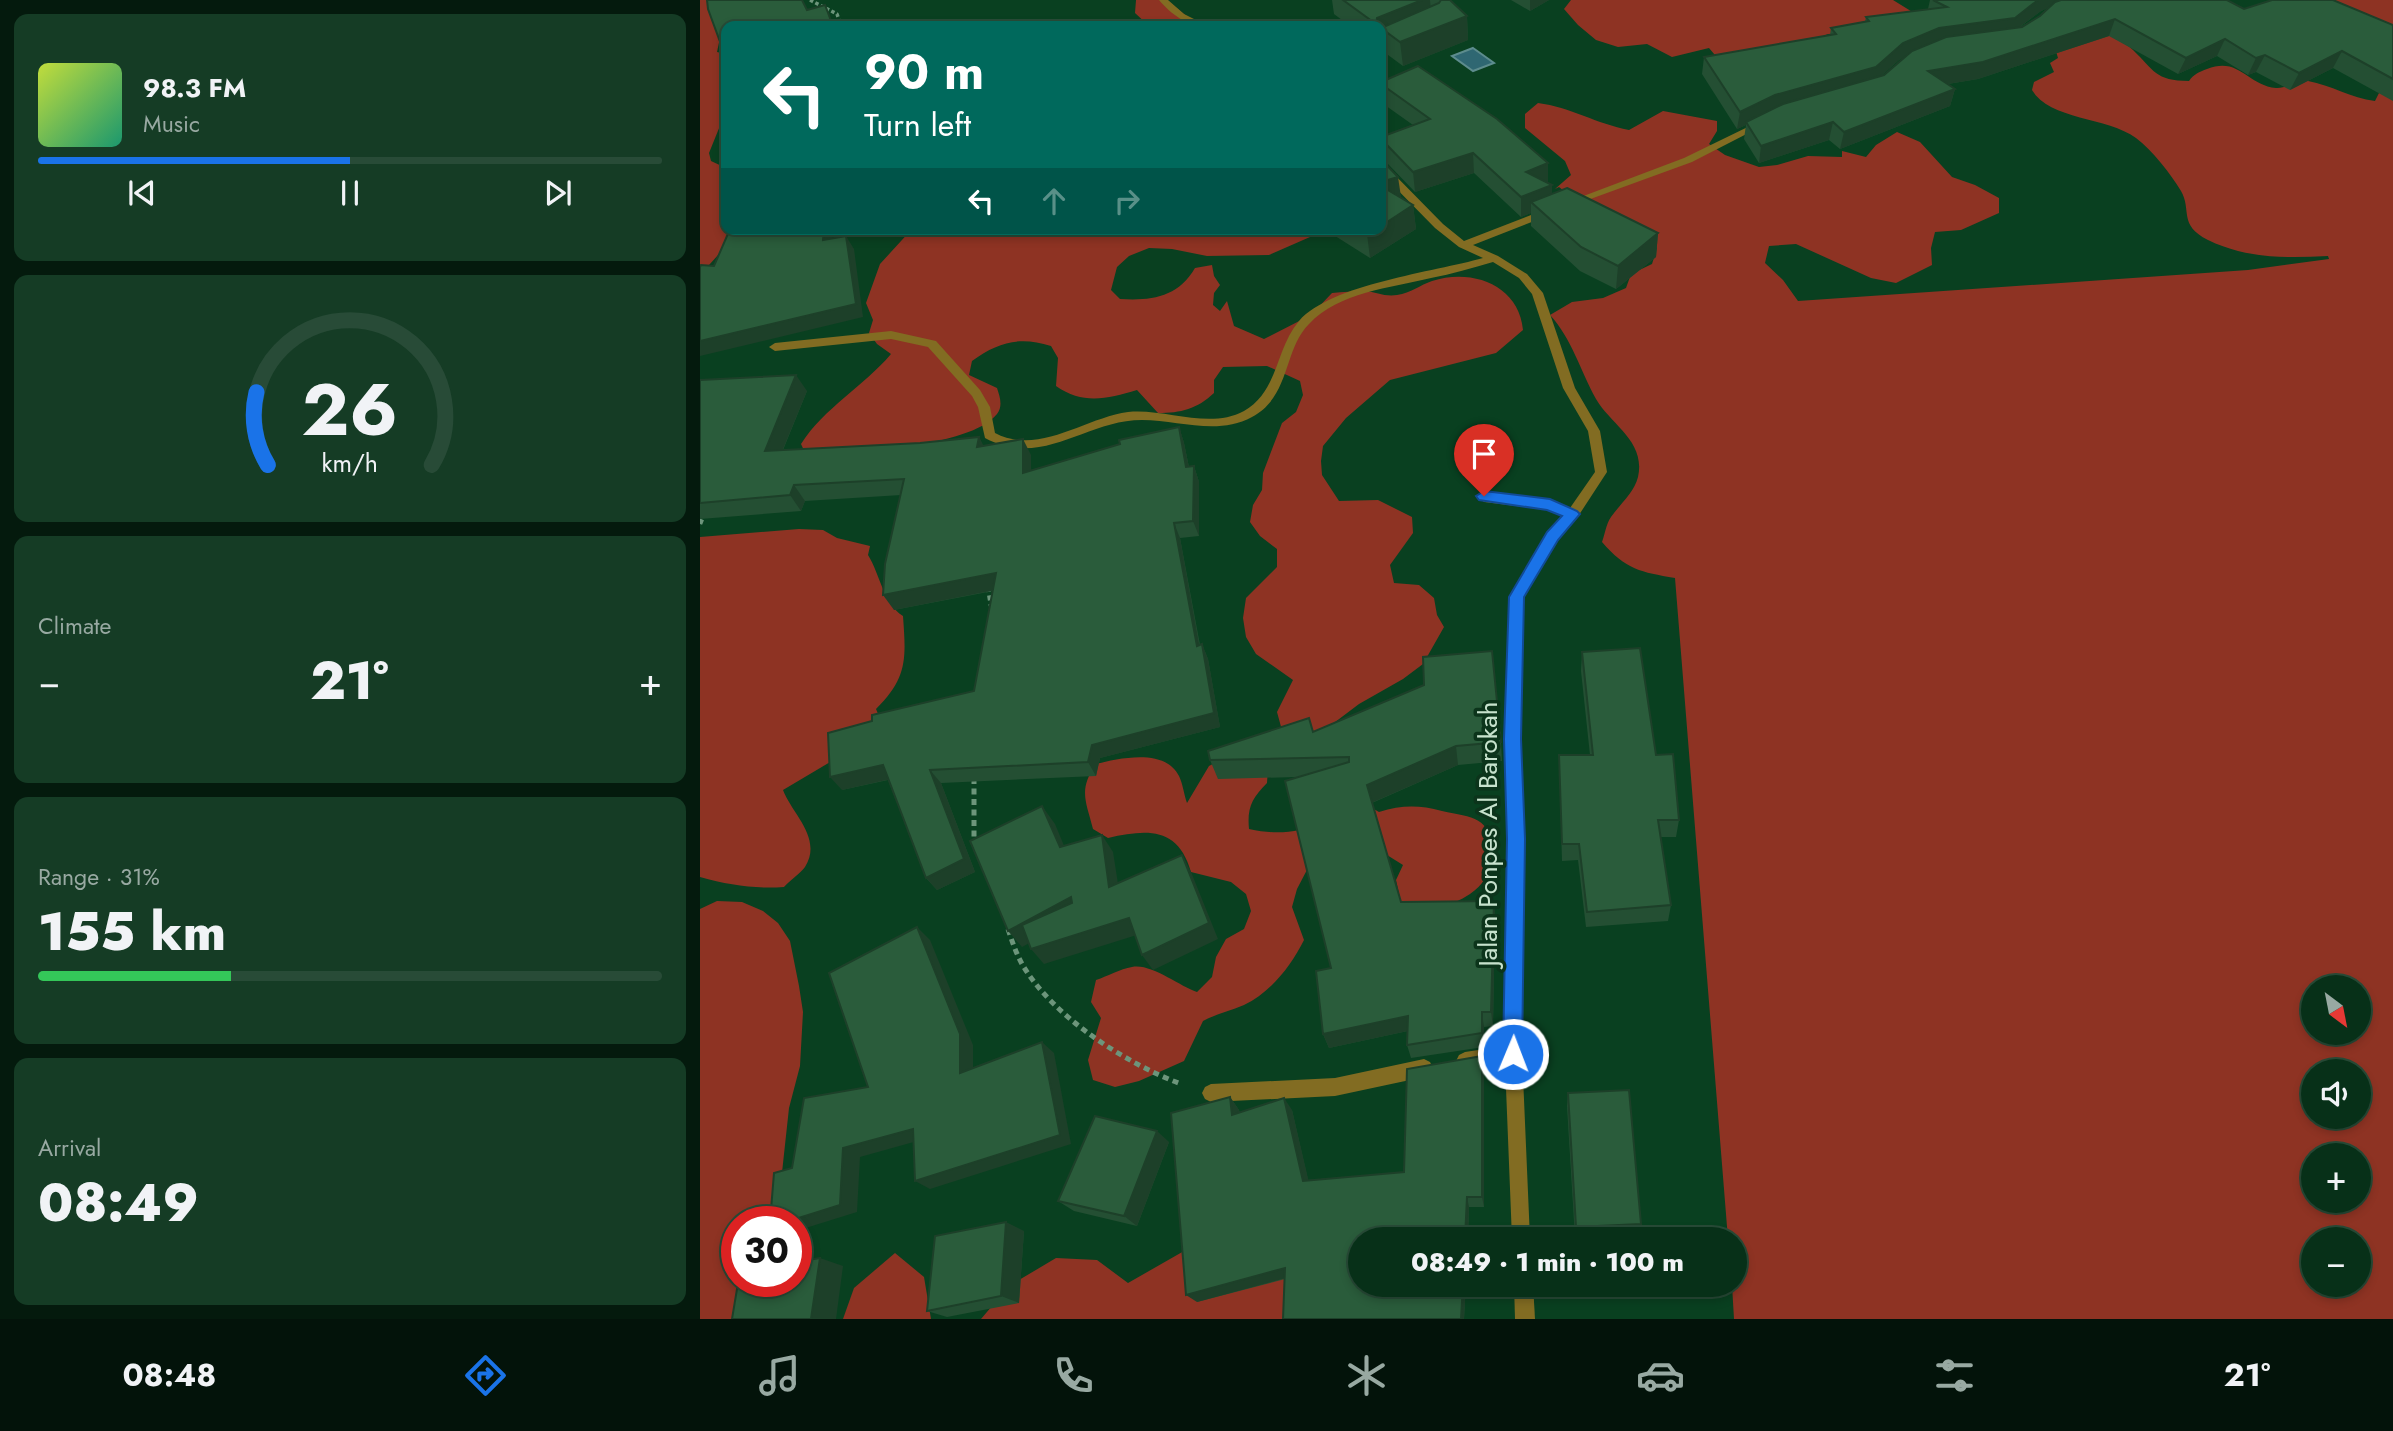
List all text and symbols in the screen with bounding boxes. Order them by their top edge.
text: 90 m [864,37,984,107]
icon: left [749,49,840,140]
text: 98.3 FM [143,69,246,107]
text: Turn left [864,102,971,148]
text: Music [143,107,200,141]
icon: previous [123,174,161,212]
icon: pause [331,174,369,212]
icon: next [539,174,577,212]
icon: left [962,182,1000,220]
icon: ahead [1035,182,1073,220]
icon: right [1108,182,1146,220]
text: 26 [302,357,398,462]
pin [1454,424,1514,496]
icon: arrive [1465,435,1503,473]
text: km/h [322,444,378,480]
text: Climate [38,609,111,643]
text: 21° [310,643,389,719]
text: − [38,654,60,709]
text: + [639,654,662,709]
street label: Jalan Ponpes Al Barokah [1469,702,1507,969]
text: Range · 31% [38,860,160,894]
text: 155 km [38,894,226,970]
north arrow [2301,975,2371,1045]
map controls [2301,975,2371,1297]
position arrow [1476,1017,1550,1091]
button: sound [2301,1059,2371,1129]
text: Arrival [38,1131,101,1165]
button: + [2301,1143,2371,1213]
text: 08:49 [38,1165,199,1241]
speed limit sign: 30 [721,1206,812,1297]
button: − [2301,1227,2371,1297]
text: 08:49 · 1 min · 100 m [1411,1243,1684,1281]
icon: directions [461,1351,510,1400]
icon: music [755,1351,804,1400]
icon: phone [1049,1351,1098,1400]
icon: climate [1342,1351,1391,1400]
icon: car [1636,1351,1685,1400]
icon: filters [1930,1351,1979,1400]
text: 08:48 [122,1352,216,1398]
text: 21° [2224,1352,2271,1398]

